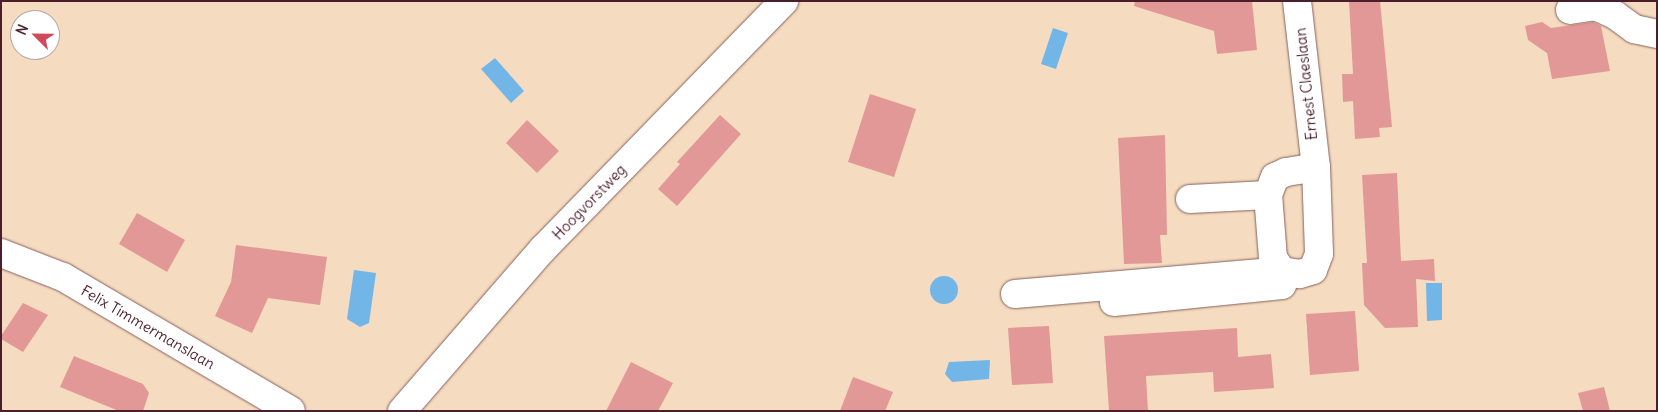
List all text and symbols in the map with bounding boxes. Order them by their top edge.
north arrow [10,10,60,60]
text: N [12,22,32,38]
street label: Ernest Claeslaan [1291,27,1321,141]
street label: Hoogvorstweg [549,161,629,243]
street label: Felix Timmermanslaan [78,281,218,373]

